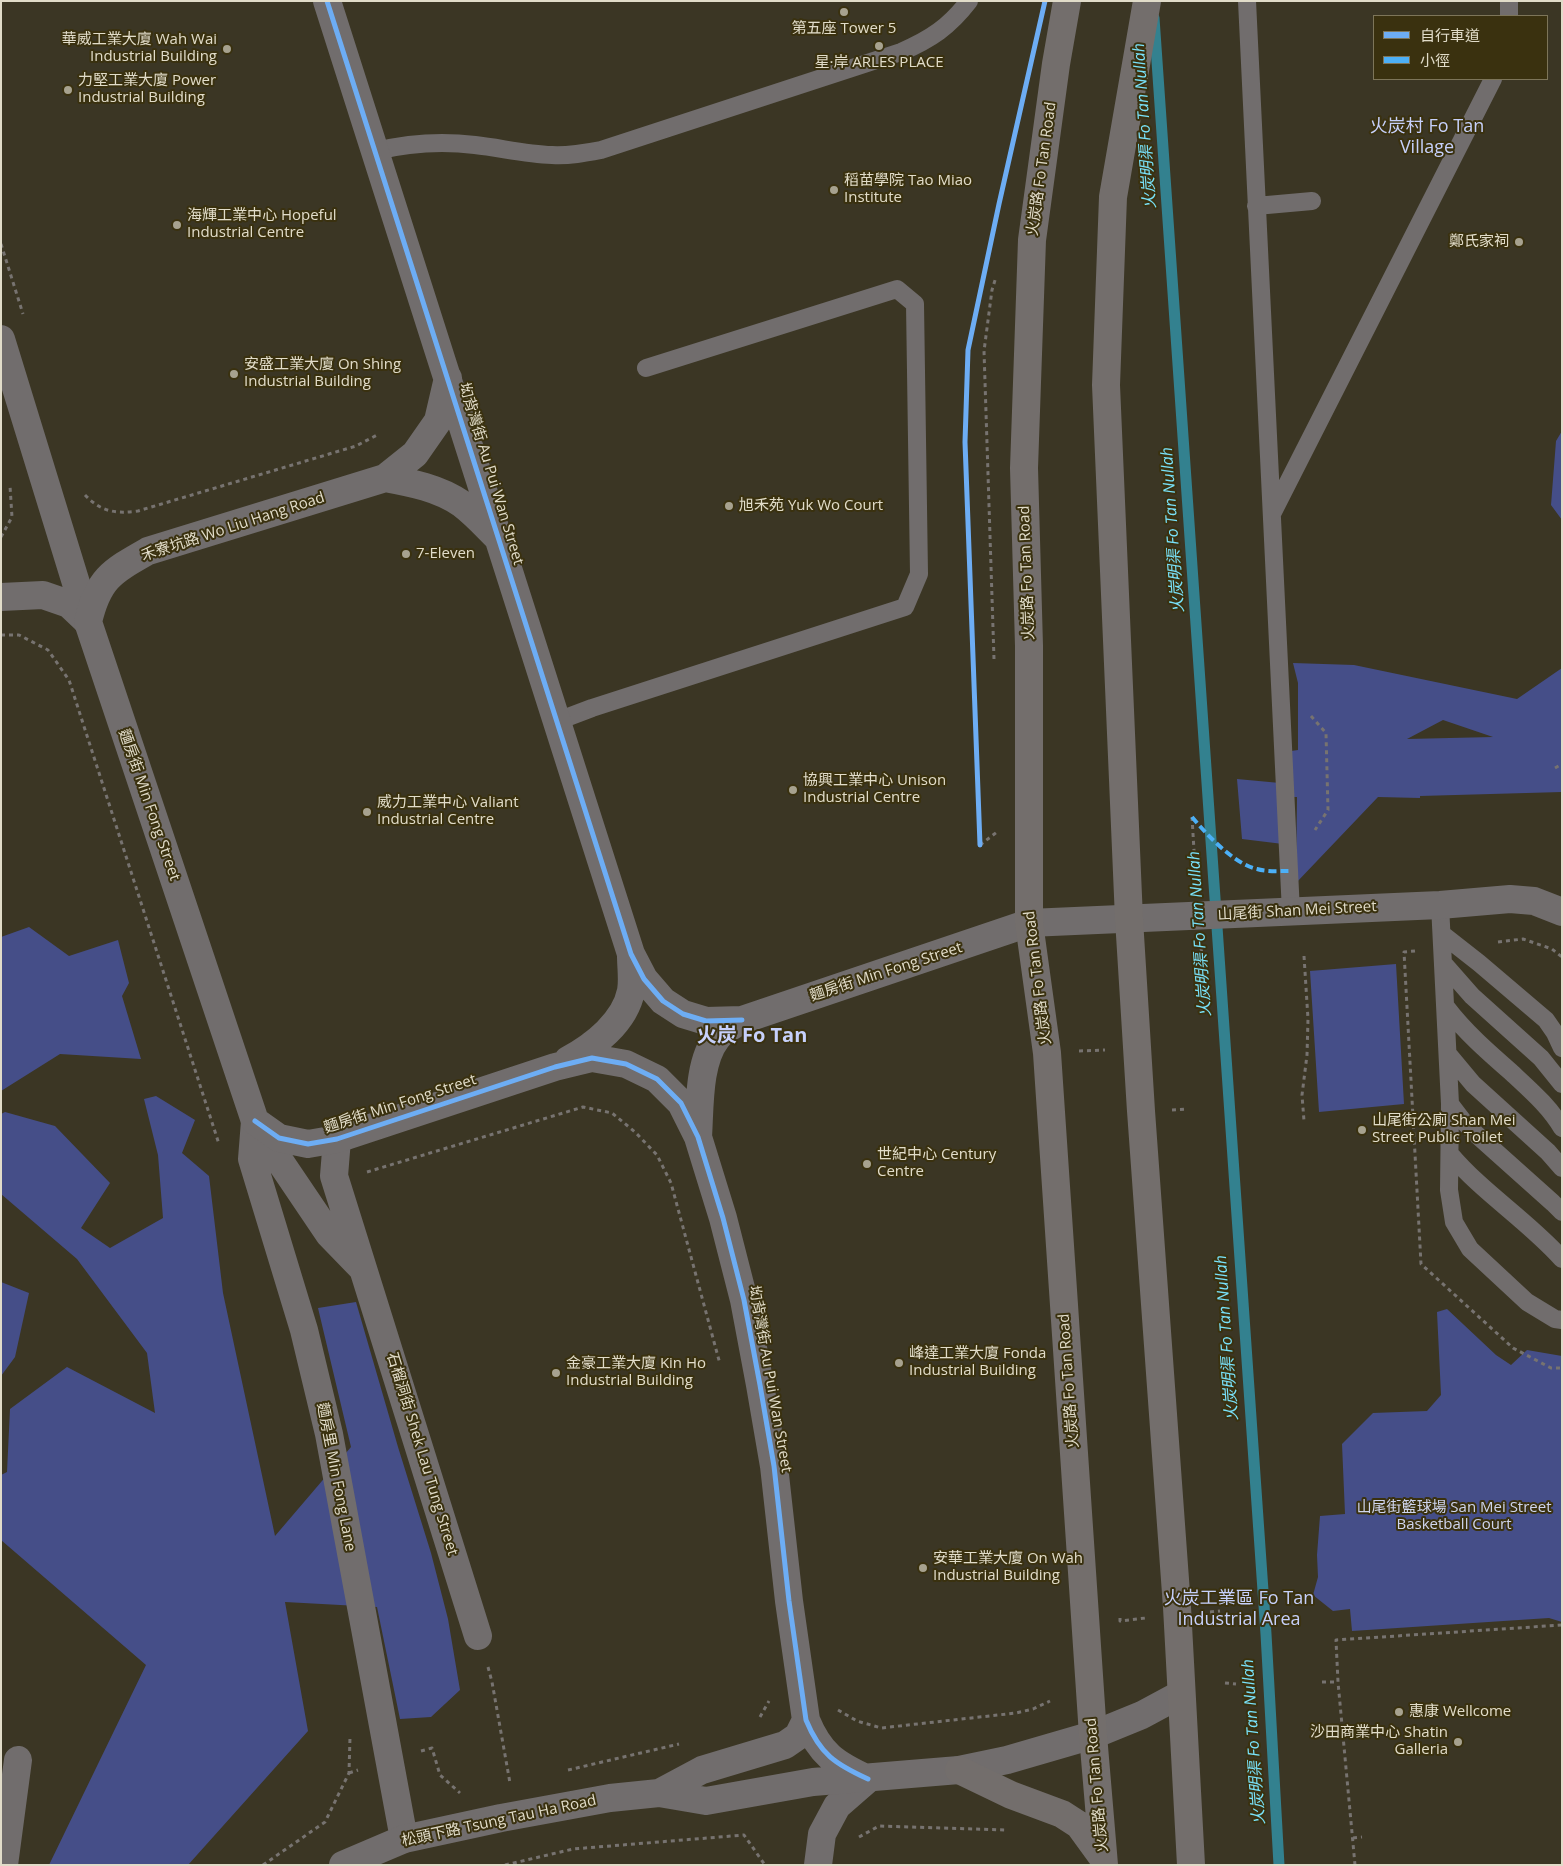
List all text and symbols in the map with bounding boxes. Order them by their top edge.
marker: 第五座 Tower 5 [838,6,850,18]
legend [1373,15,1548,80]
place label: 第五座 Tower 5 [792,20,896,38]
text: 自行車道 [1420,25,1480,45]
place label: 華威工業大廈 Wah Wai Industrial Building [62,31,217,66]
marker: 星·岸 ARLES PLACE [873,40,885,52]
water label: 火炭明渠 Fo Tan Nullah [1130,42,1160,210]
marker: 華威工業大廈 Wah Wai Industrial Building [221,43,233,55]
text: 小徑 [1420,50,1450,70]
place label: 星·岸 ARLES PLACE [815,54,943,72]
place label: 力堅工業大廈 Power Industrial Building [78,72,216,107]
marker: 力堅工業大廈 Power Industrial Building [62,84,74,96]
street label: 火炭路 Fo Tan Road [1024,101,1060,237]
district label: 火炭村 Fo Tan Village [1370,116,1484,158]
place label: 稻苗學院 Tao Miao Institute [844,172,972,207]
marker: 稻苗學院 Tao Miao Institute [828,184,840,196]
place label: 海輝工業中心 Hopeful Industrial Centre [187,207,337,242]
marker: 海輝工業中心 Hopeful Industrial Centre [171,219,183,231]
place label: 鄭氏家祠 [1449,233,1509,251]
marker: 鄭氏家祠 [1513,236,1525,248]
place label: 安盛工業大廈 On Shing Industrial Building [244,356,401,391]
marker: 安盛工業大廈 On Shing Industrial Building [228,368,240,380]
street label: 㘭背灣街 Au Pui Wan Street [455,381,527,567]
water label: 火炭明渠 Fo Tan Nullah [1158,446,1188,614]
street label: 禾寮坑路 Wo Liu Hang Road [139,489,327,565]
place label: 旭禾苑 Yuk Wo Court [739,497,883,515]
marker: 旭禾苑 Yuk Wo Court [723,500,735,512]
street label: 火炭路 Fo Tan Road [1016,505,1038,641]
place label: 7-Eleven [416,545,475,563]
marker: 7-Eleven [400,548,412,560]
street label: 麵房街 Min Fong Street [115,727,183,883]
place label: 協興工業中心 Unison Industrial Centre [803,772,946,807]
marker: 協興工業中心 Unison Industrial Centre [787,784,799,796]
place label: 威力工業中心 Valiant Industrial Centre [377,794,519,829]
marker: 威力工業中心 Valiant Industrial Centre [361,806,373,818]
water label: 火炭明渠 Fo Tan Nullah [1185,850,1215,1018]
street label: 山尾街 Shan Mei Street [1217,898,1377,924]
street label: 火炭路 Fo Tan Road [1021,910,1055,1046]
street label: 麵房街 Min Fong Street [808,939,964,1005]
district label: 火炭 Fo Tan [697,1024,807,1048]
street label: 麵房街 Min Fong Street [322,1071,478,1137]
place label: 山尾街公廁 Shan Mei Street Public Toilet [1372,1112,1515,1147]
marker: 山尾街公廁 Shan Mei Street Public Toilet [1356,1124,1368,1136]
place label: 世紀中心 Century Centre [877,1146,996,1181]
marker: 世紀中心 Century Centre [861,1158,873,1170]
water label: 火炭明渠 Fo Tan Nullah [1212,1254,1242,1422]
street label: 㘭背灣街 Au Pui Wan Street [745,1284,795,1474]
street label: 火炭路 Fo Tan Road [1055,1313,1083,1449]
place label: 峰達工業大廈 Fonda Industrial Building [909,1345,1046,1380]
street label: 石榴洞街 Shek Lau Tung Street [382,1350,462,1558]
place label: 金豪工業大廈 Kin Ho Industrial Building [566,1355,706,1390]
marker: 峰達工業大廈 Fonda Industrial Building [893,1357,905,1369]
marker: 金豪工業大廈 Kin Ho Industrial Building [550,1367,562,1379]
street label: 麵房里 Min Fong Lane [313,1401,359,1553]
park label: 山尾街籃球場 San Mei Street Basketball Court [1356,1499,1552,1534]
place label: 安華工業大廈 On Wah Industrial Building [933,1550,1083,1585]
marker: 安華工業大廈 On Wah Industrial Building [917,1562,929,1574]
district label: 火炭工業區 Fo Tan Industrial Area [1164,1588,1314,1630]
water label: 火炭明渠 Fo Tan Nullah [1239,1658,1269,1826]
place label: 惠康 Wellcome [1409,1703,1511,1721]
marker: 惠康 Wellcome [1393,1706,1405,1718]
street label: 火炭路 Fo Tan Road [1082,1717,1112,1853]
place label: 沙田商業中心 Shatin Galleria [1310,1724,1448,1759]
marker: 沙田商業中心 Shatin Galleria [1452,1736,1464,1748]
street label: 松頭下路 Tsung Tau Ha Road [400,1792,598,1850]

